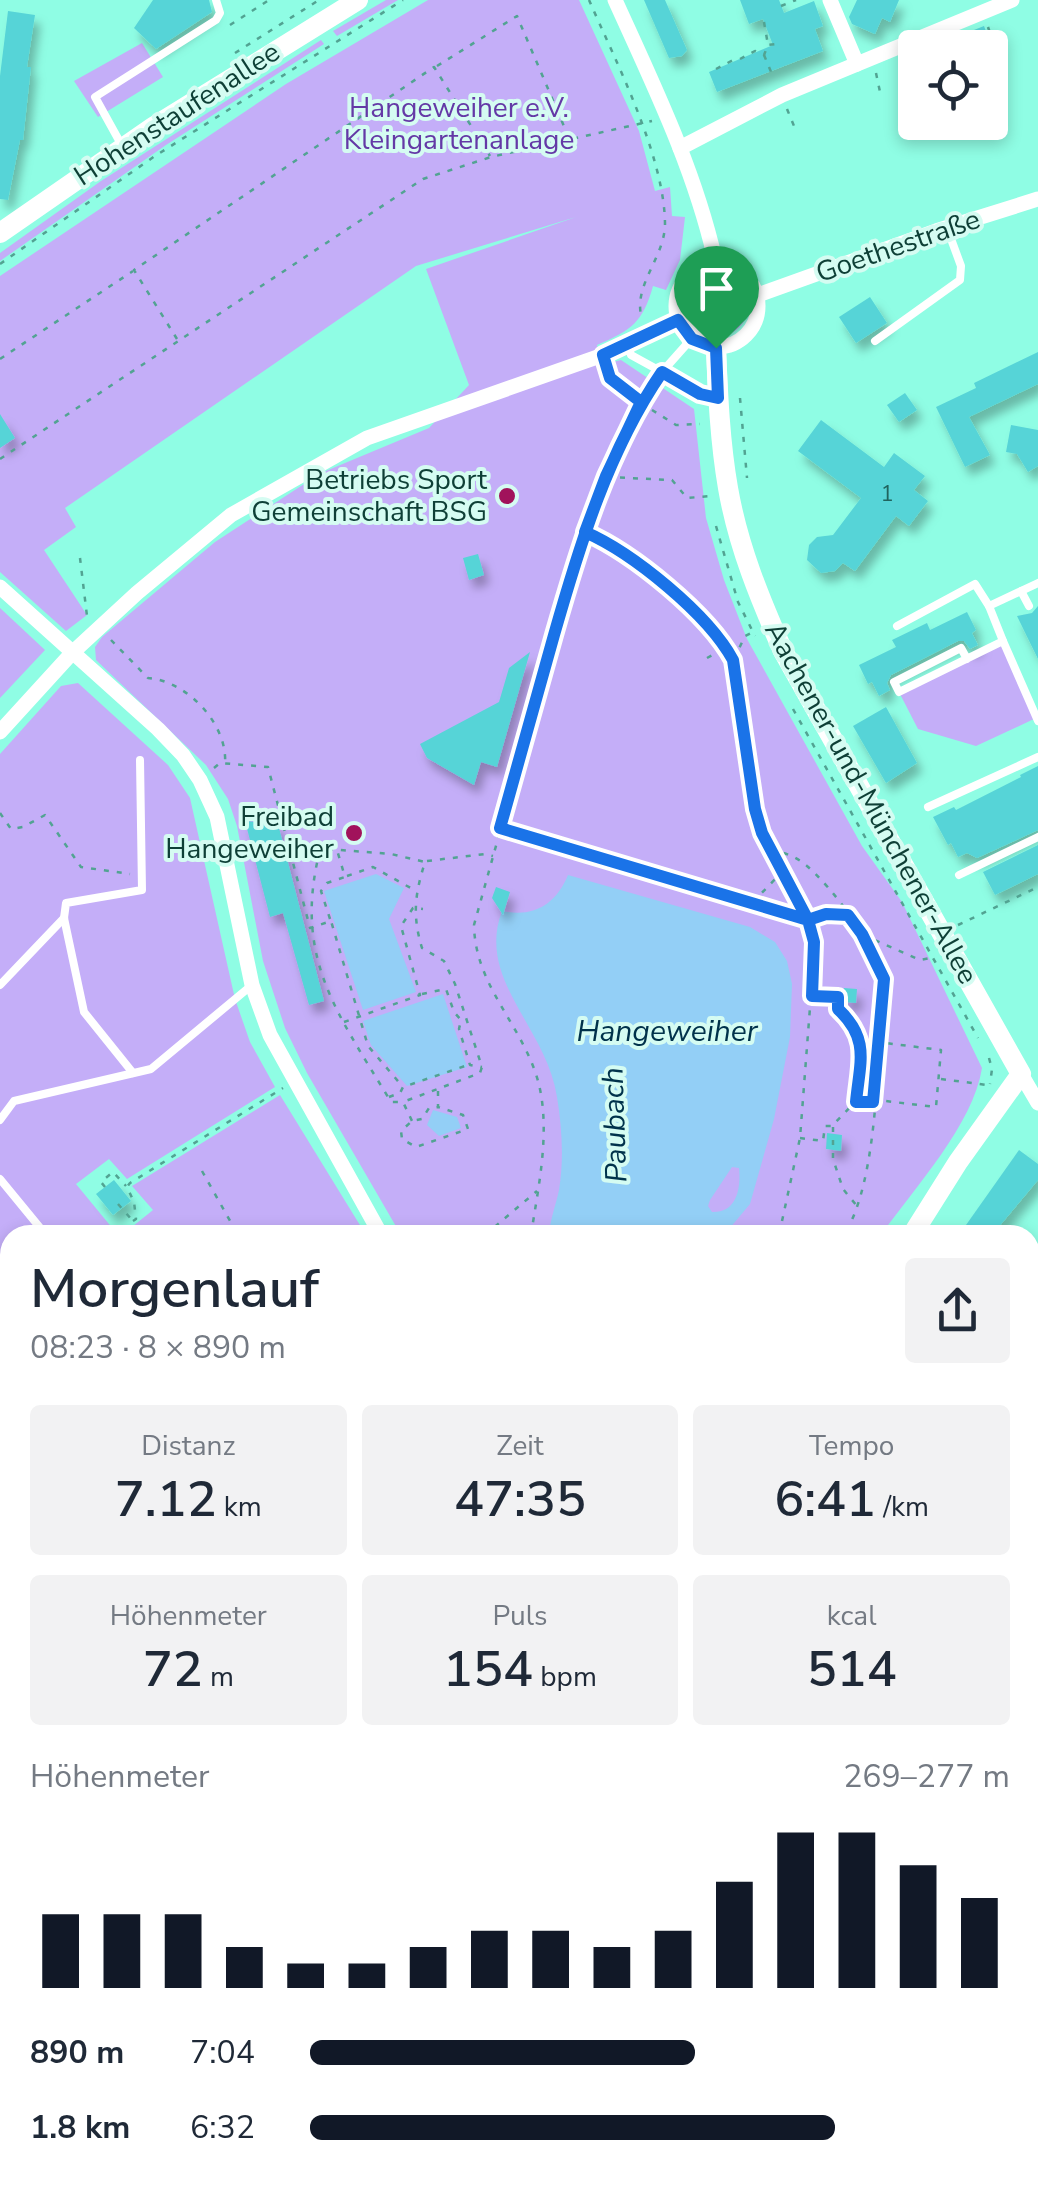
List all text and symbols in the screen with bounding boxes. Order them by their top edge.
map controls [898,30,1008,140]
button: locate [898,30,1008,140]
street label: Hohenstaufenallee [67,33,287,195]
park label: Hangeweiher e.V. Kleingartenanlage [344,89,574,159]
street label: Goethestraße [811,200,985,292]
pin [674,246,759,349]
icon: arrive [689,261,744,316]
place label: Betriebs Sport Gemeinschaft BSG [251,461,487,531]
house number: 1 [880,479,894,509]
marker: Betriebs Sport Gemeinschaft BSG [496,485,518,507]
street label: Aachener-und-Münchener-Allee [755,615,987,991]
place label: Freibad Hangeweiher [165,798,334,868]
marker: Freibad Hangeweiher [343,822,365,844]
water label: Hangeweiher [577,1011,759,1052]
water label: Paubach [593,1067,637,1183]
text: Morgenlauf [30,1251,319,1326]
button: share [905,1258,1010,1363]
text: 08:23 · 8 × 890 m [30,1326,286,1369]
text: Distanz [141,1427,235,1465]
text: Zeit [496,1427,544,1465]
text: Tempo [809,1427,894,1465]
text: 7.12 [115,1465,217,1534]
text: 47:35 [454,1465,586,1534]
text: 6:41 [774,1465,876,1534]
text: km [217,1488,262,1526]
text: /km [876,1488,929,1526]
text: Höhenmeter [110,1597,267,1635]
text: Puls [493,1597,547,1635]
text: kcal [827,1597,876,1635]
text: 72 [143,1635,203,1704]
text: 154 [443,1635,533,1704]
text: 514 [807,1635,897,1704]
text: m [203,1658,234,1696]
text: bpm [533,1658,597,1696]
text: Höhenmeter [30,1755,209,1798]
text: 269–277 m [843,1755,1010,1798]
text: 890 m [30,2031,124,2074]
text: 7:04 [190,2031,255,2074]
text: 1.8 km [30,2106,130,2149]
text: 6:32 [190,2106,255,2149]

